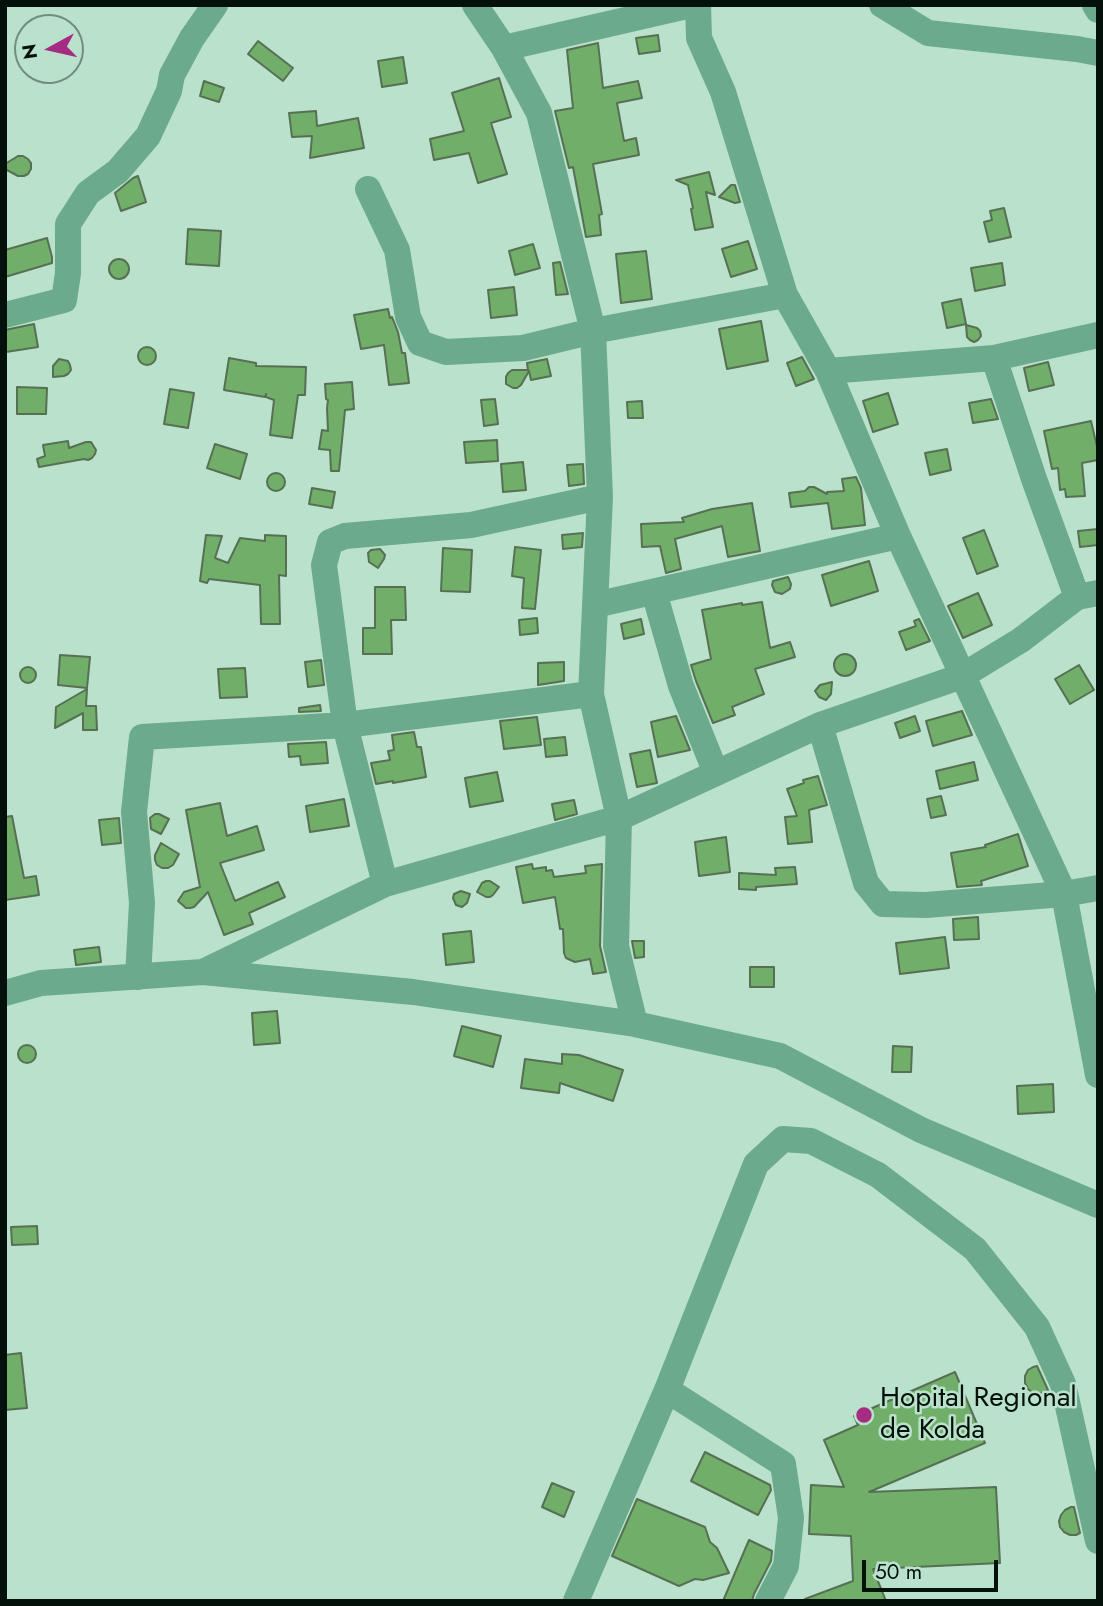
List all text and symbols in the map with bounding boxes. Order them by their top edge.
north arrow [14,14,84,84]
text: N [15,42,44,61]
place label: Hopital Regional de Kolda [880,1382,1077,1448]
marker: Hopital Regional de Kolda [854,1405,874,1425]
scale bar [865,1546,1002,1590]
text: 50 m [875,1557,922,1587]

